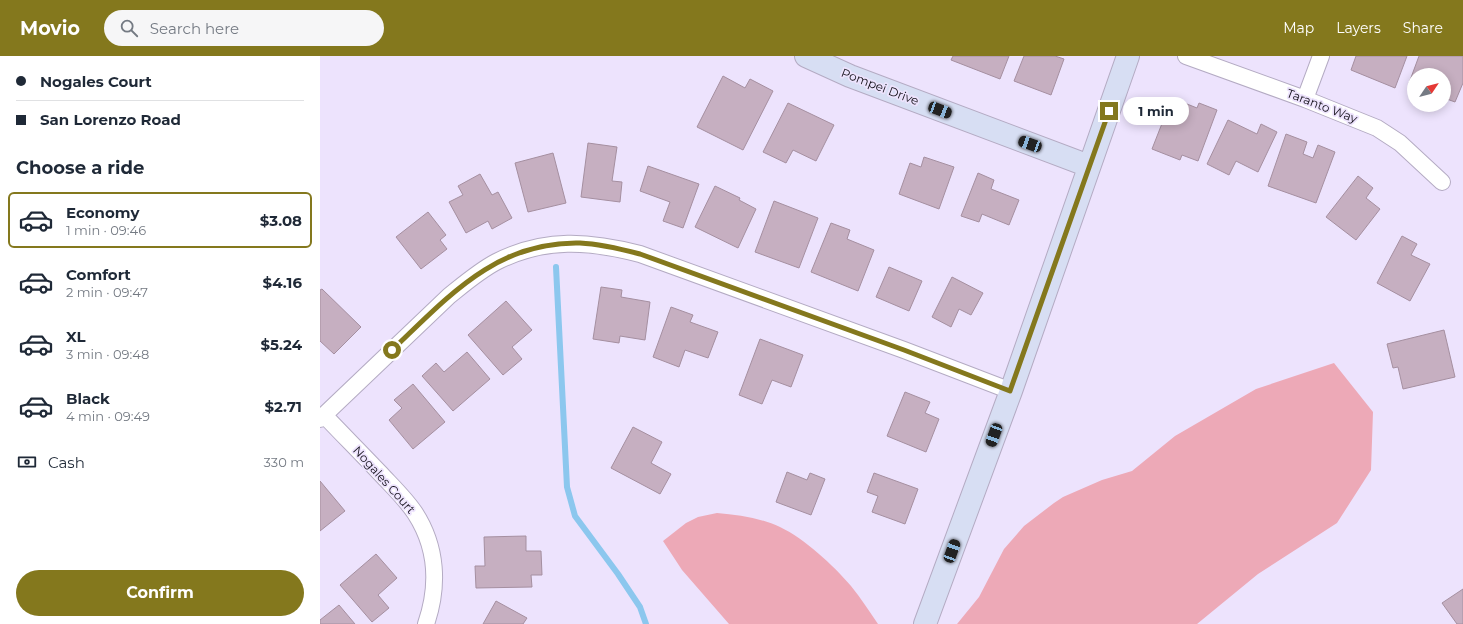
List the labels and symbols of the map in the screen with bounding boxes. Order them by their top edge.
street label: Pompei Drive [839,65,921,108]
north arrow [1407,68,1451,112]
street label: Taranto Way [1285,85,1360,126]
callout: 1 min [1123,97,1189,125]
car [927,100,953,120]
route end [1100,102,1118,120]
car [1017,134,1043,154]
route start [383,341,401,359]
car [984,422,1004,448]
street label: Nogales Court [350,443,419,517]
car [942,538,962,564]

